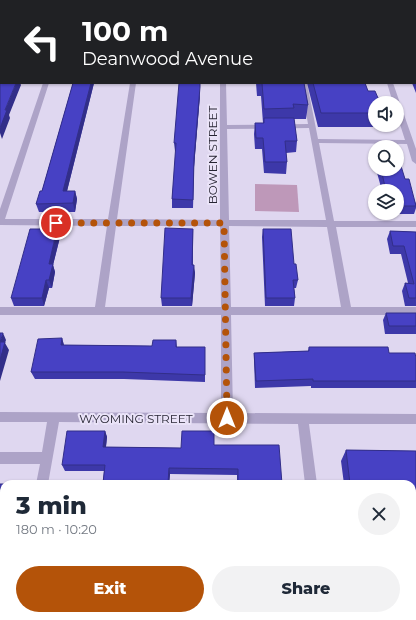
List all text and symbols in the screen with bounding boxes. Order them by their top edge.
text: 100 m [82,14,168,48]
icon: left [16,16,68,68]
text: Deanwood Avenue [82,48,253,70]
map controls [368,96,404,220]
button: sound [368,96,404,132]
street label: BOWEN STREET [205,106,220,204]
button: search [368,140,404,176]
button: layers [368,184,404,220]
pin [39,206,73,240]
icon: arrive [45,212,67,234]
position arrow [206,397,248,439]
street label: WYOMING STREET [79,411,193,426]
text: 3 min [16,491,87,520]
button: close [358,493,400,535]
text: 180 m · 10:20 [16,521,97,537]
button: Exit [16,566,204,612]
button: Share [212,566,400,612]

